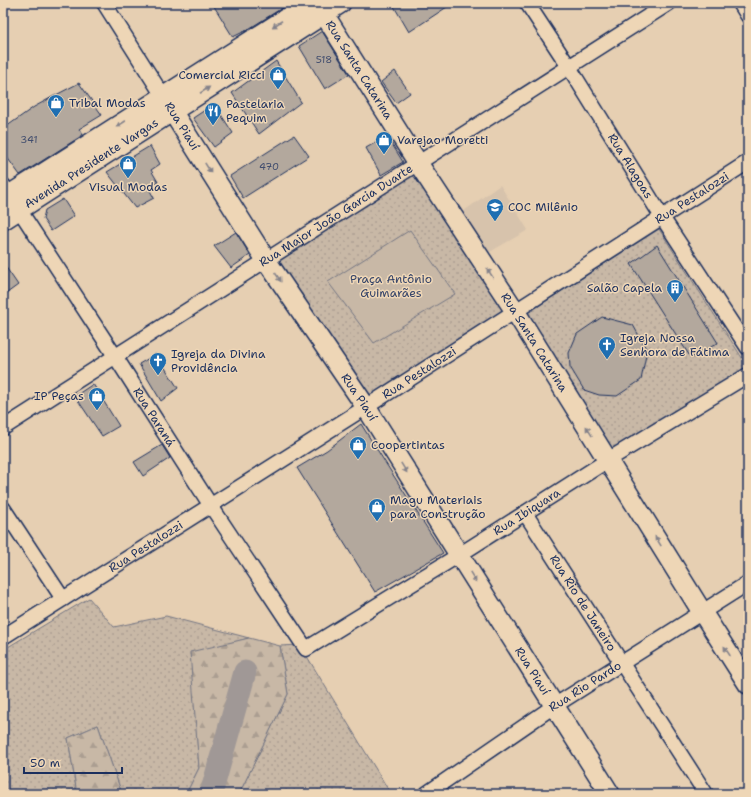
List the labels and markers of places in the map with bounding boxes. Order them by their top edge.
shop icon: Comercial Ricci [268,65,288,90]
place label: Comercial Ricci [178,67,265,83]
shop icon: Tribal Modas [46,93,66,118]
place label: Tribal Modas [69,95,146,111]
place label: Pastelaria Pequim [226,96,284,126]
restaurant icon: Pastelaria Pequim [203,101,223,126]
shop icon: Varejao Moretti [374,130,394,155]
place label: Varejao Moretti [397,132,488,148]
shop icon: Visual Modas [118,154,138,179]
place label: Visual Modas [89,179,167,195]
school or university icon: COC Milênio [485,197,505,222]
place label: COC Milênio [508,199,578,215]
building icon: Salão Capela [665,278,685,303]
place label: Salão Capela [587,280,663,296]
place label: Igreja Nossa Senhora de Fátima [620,330,730,360]
church icon: Igreja Nossa Senhora de Fátima [597,335,617,360]
place label: Igreja da Divina Providência [171,346,266,376]
church icon: Igreja da Divina Providência [148,351,168,376]
shop icon: IP Peças [87,386,107,411]
place label: IP Peças [34,388,84,404]
shop icon: Coopertintas [348,435,368,460]
place label: Coopertintas [371,437,445,453]
place label: Magu Materiais para Construção [390,492,486,522]
shop icon: Magu Materiais para Construção [367,497,387,522]

